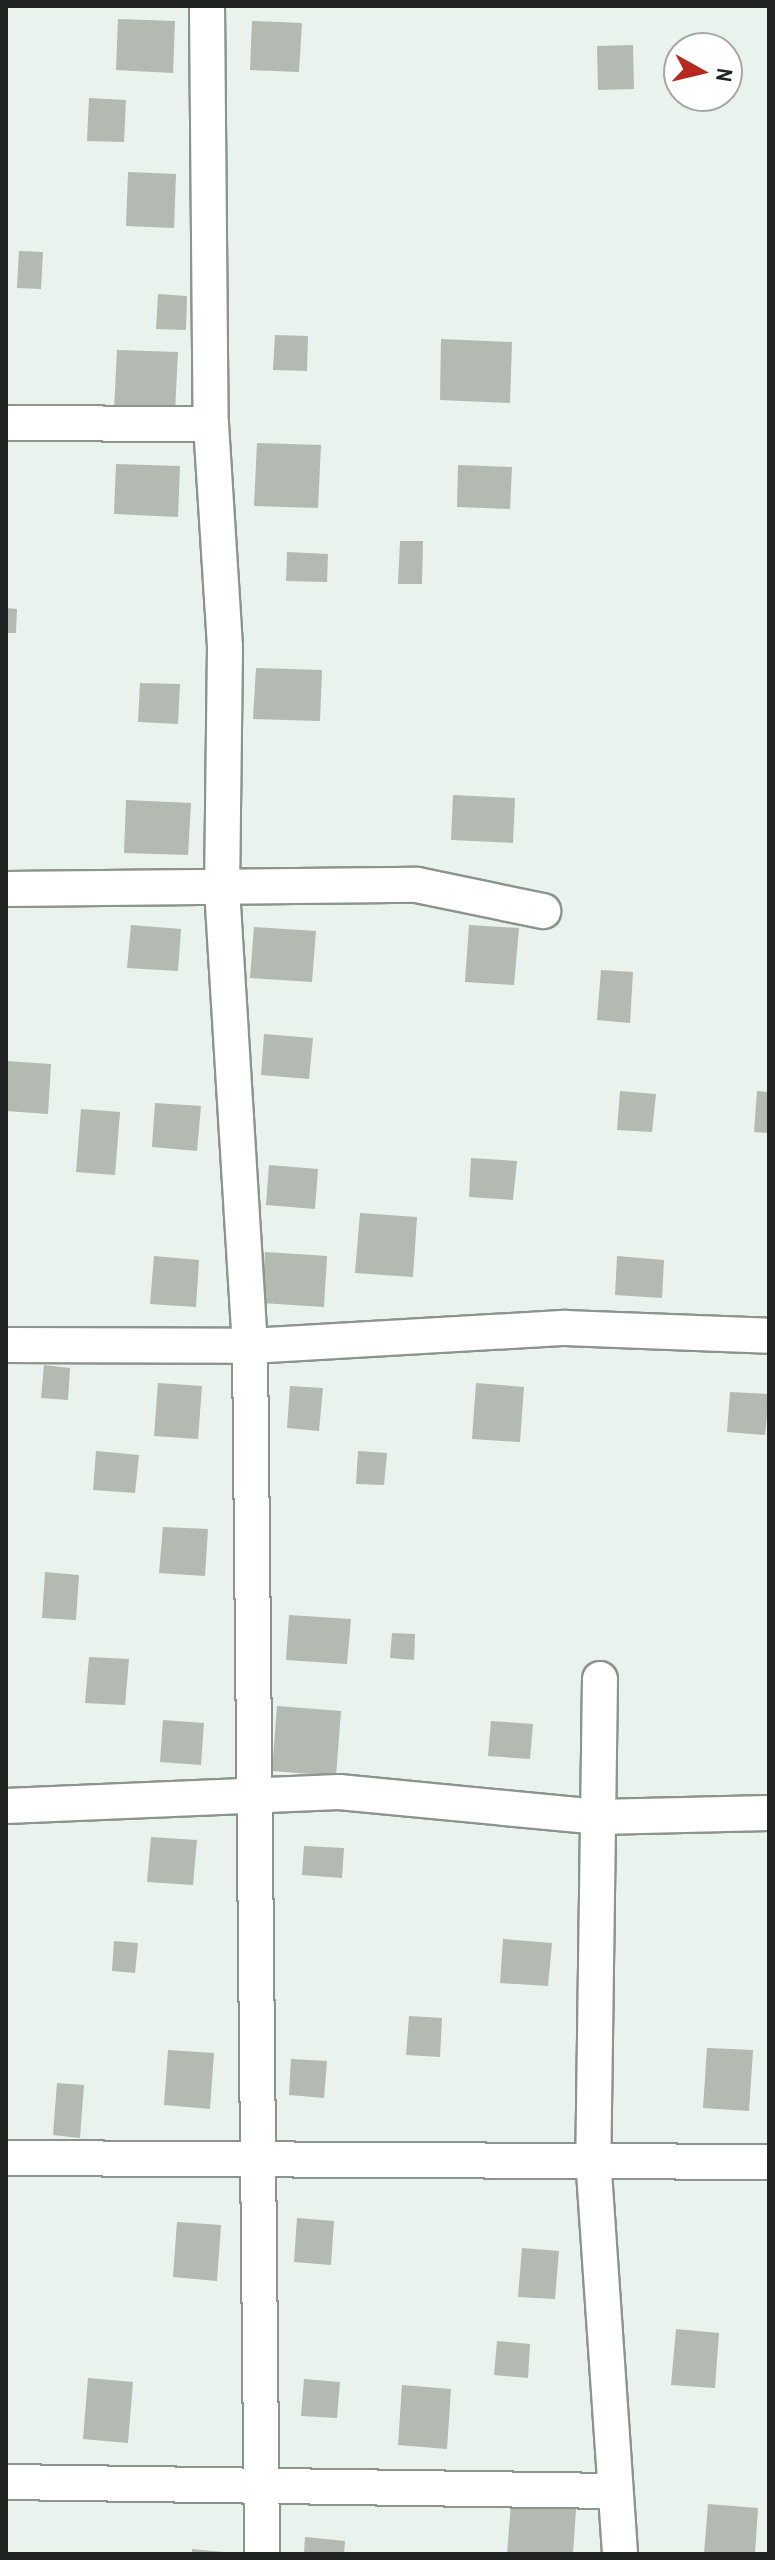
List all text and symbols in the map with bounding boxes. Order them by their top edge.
north arrow [663,32,743,112]
text: N [709,67,741,84]

